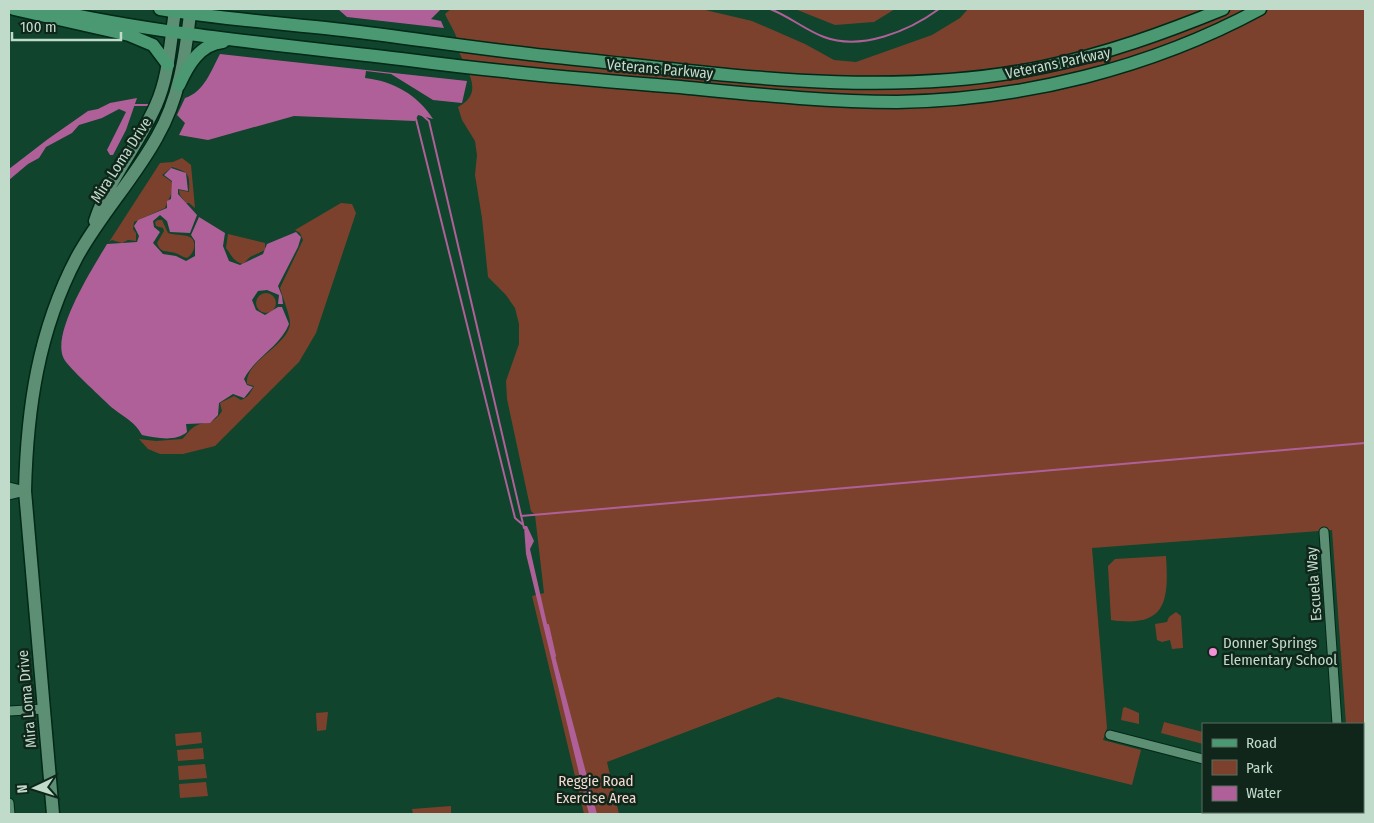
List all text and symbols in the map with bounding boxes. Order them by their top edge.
scale bar [12,10,121,42]
text: 100 m [20,18,57,36]
street label: Veterans Parkway [1004,43,1112,83]
street label: Veterans Parkway [606,55,714,83]
street label: Mira Loma Drive [87,114,155,206]
street label: Escuela Way [1302,546,1326,622]
place label: Donner Springs Elementary School [1223,634,1337,669]
marker: Donner Springs Elementary School [1207,646,1219,658]
street label: Mira Loma Drive [14,649,40,749]
legend [1202,723,1364,813]
text: Road [1246,734,1277,752]
text: Park [1246,759,1273,777]
north arrow [10,763,60,813]
park label: Reggie Road Exercise Area [556,772,636,807]
text: N [14,784,31,794]
text: Water [1246,784,1282,802]

